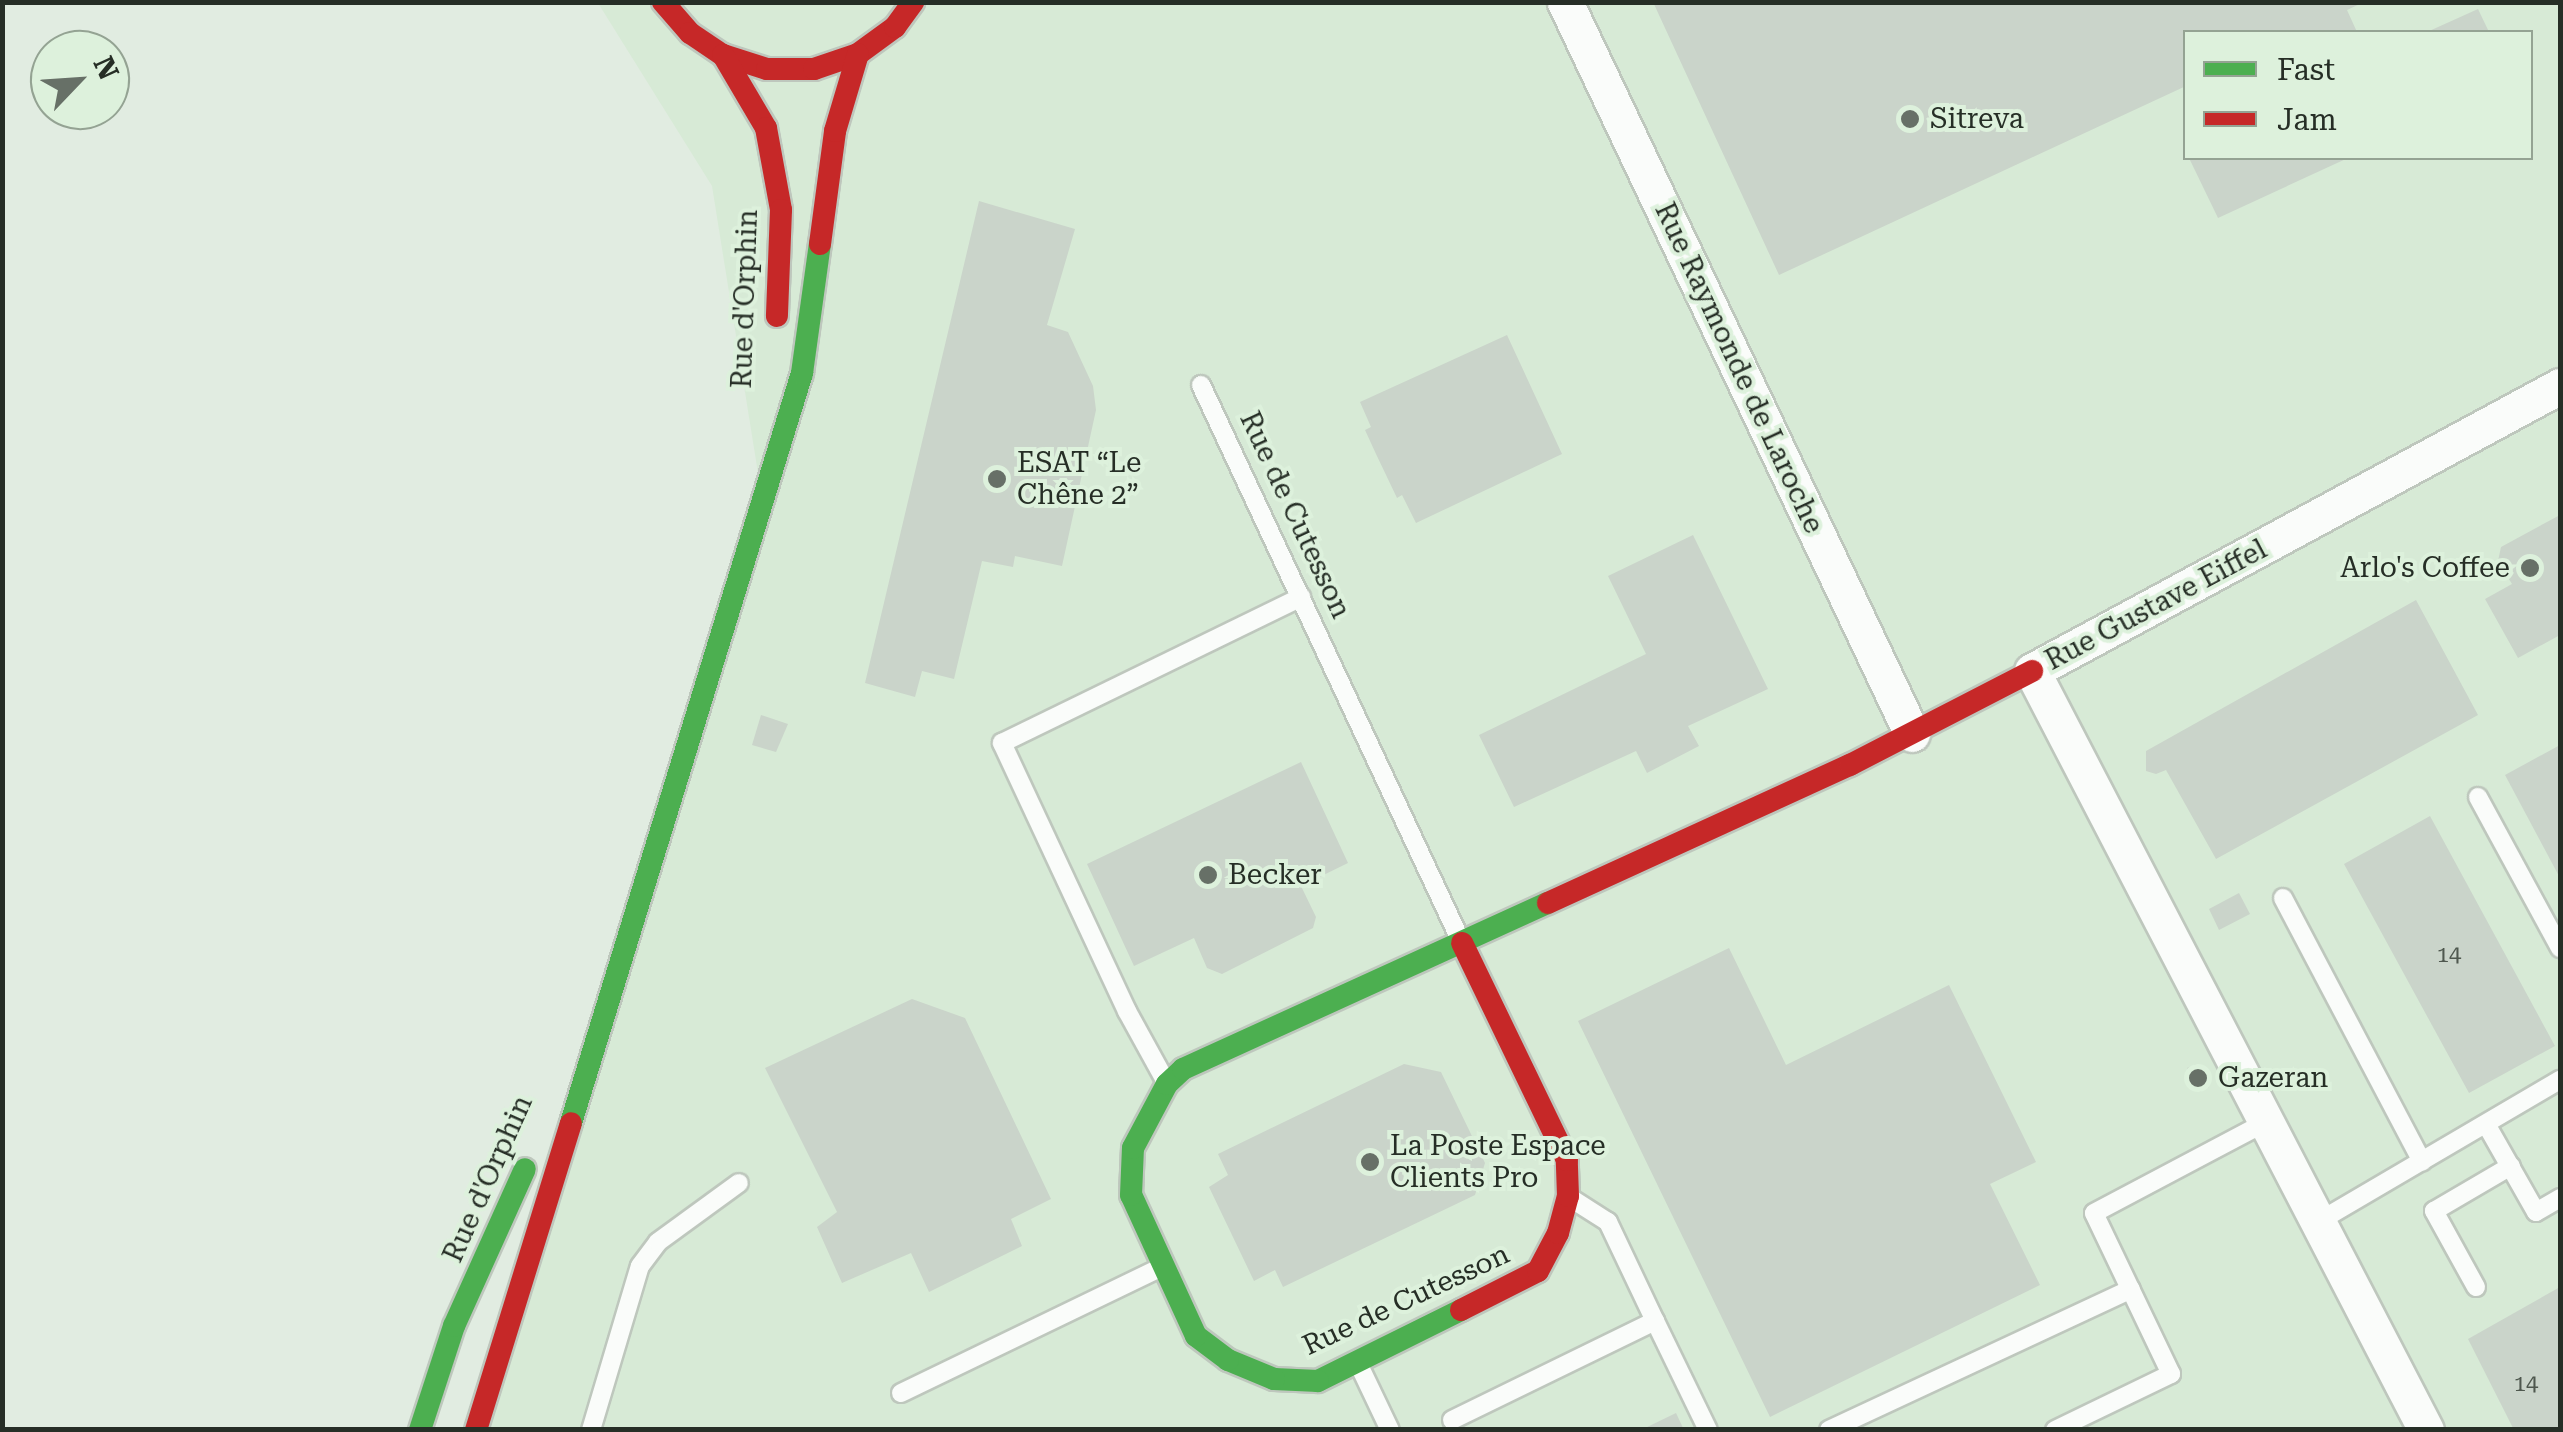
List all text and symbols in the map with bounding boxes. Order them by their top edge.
north arrow [30,30,130,130]
legend [2183,30,2533,160]
text: N [86,51,125,85]
text: Fast [2277,52,2335,87]
place label: Sitreva [1930,102,2024,136]
text: Jam [2277,102,2337,137]
marker: Sitreva [1899,108,1921,130]
street label: Rue Raymonde de Laroche [1648,197,1830,539]
street label: Rue d'Orphin [725,209,765,389]
street label: Rue de Cutesson [1232,406,1358,624]
place label: ESAT “Le Chêne 2” [1017,446,1141,512]
marker: ESAT “Le Chêne 2” [986,468,1008,490]
street label: Rue Gustave Eiffel [2040,532,2272,678]
place label: Arlo's Coffee [2340,551,2510,585]
marker: Arlo's Coffee [2519,557,2541,579]
place label: Becker [1228,858,1322,892]
marker: Becker [1197,864,1219,886]
house number: 14 [2437,942,2461,968]
place label: Gazeran [2218,1061,2328,1095]
marker: Gazeran [2187,1067,2209,1089]
street label: Rue d'Orphin [436,1090,540,1268]
place label: La Poste Espace Clients Pro [1390,1129,1606,1195]
marker: La Poste Espace Clients Pro [1359,1151,1381,1173]
street label: Rue de Cutesson [1297,1237,1515,1363]
house number: 14 [2514,1371,2538,1397]

